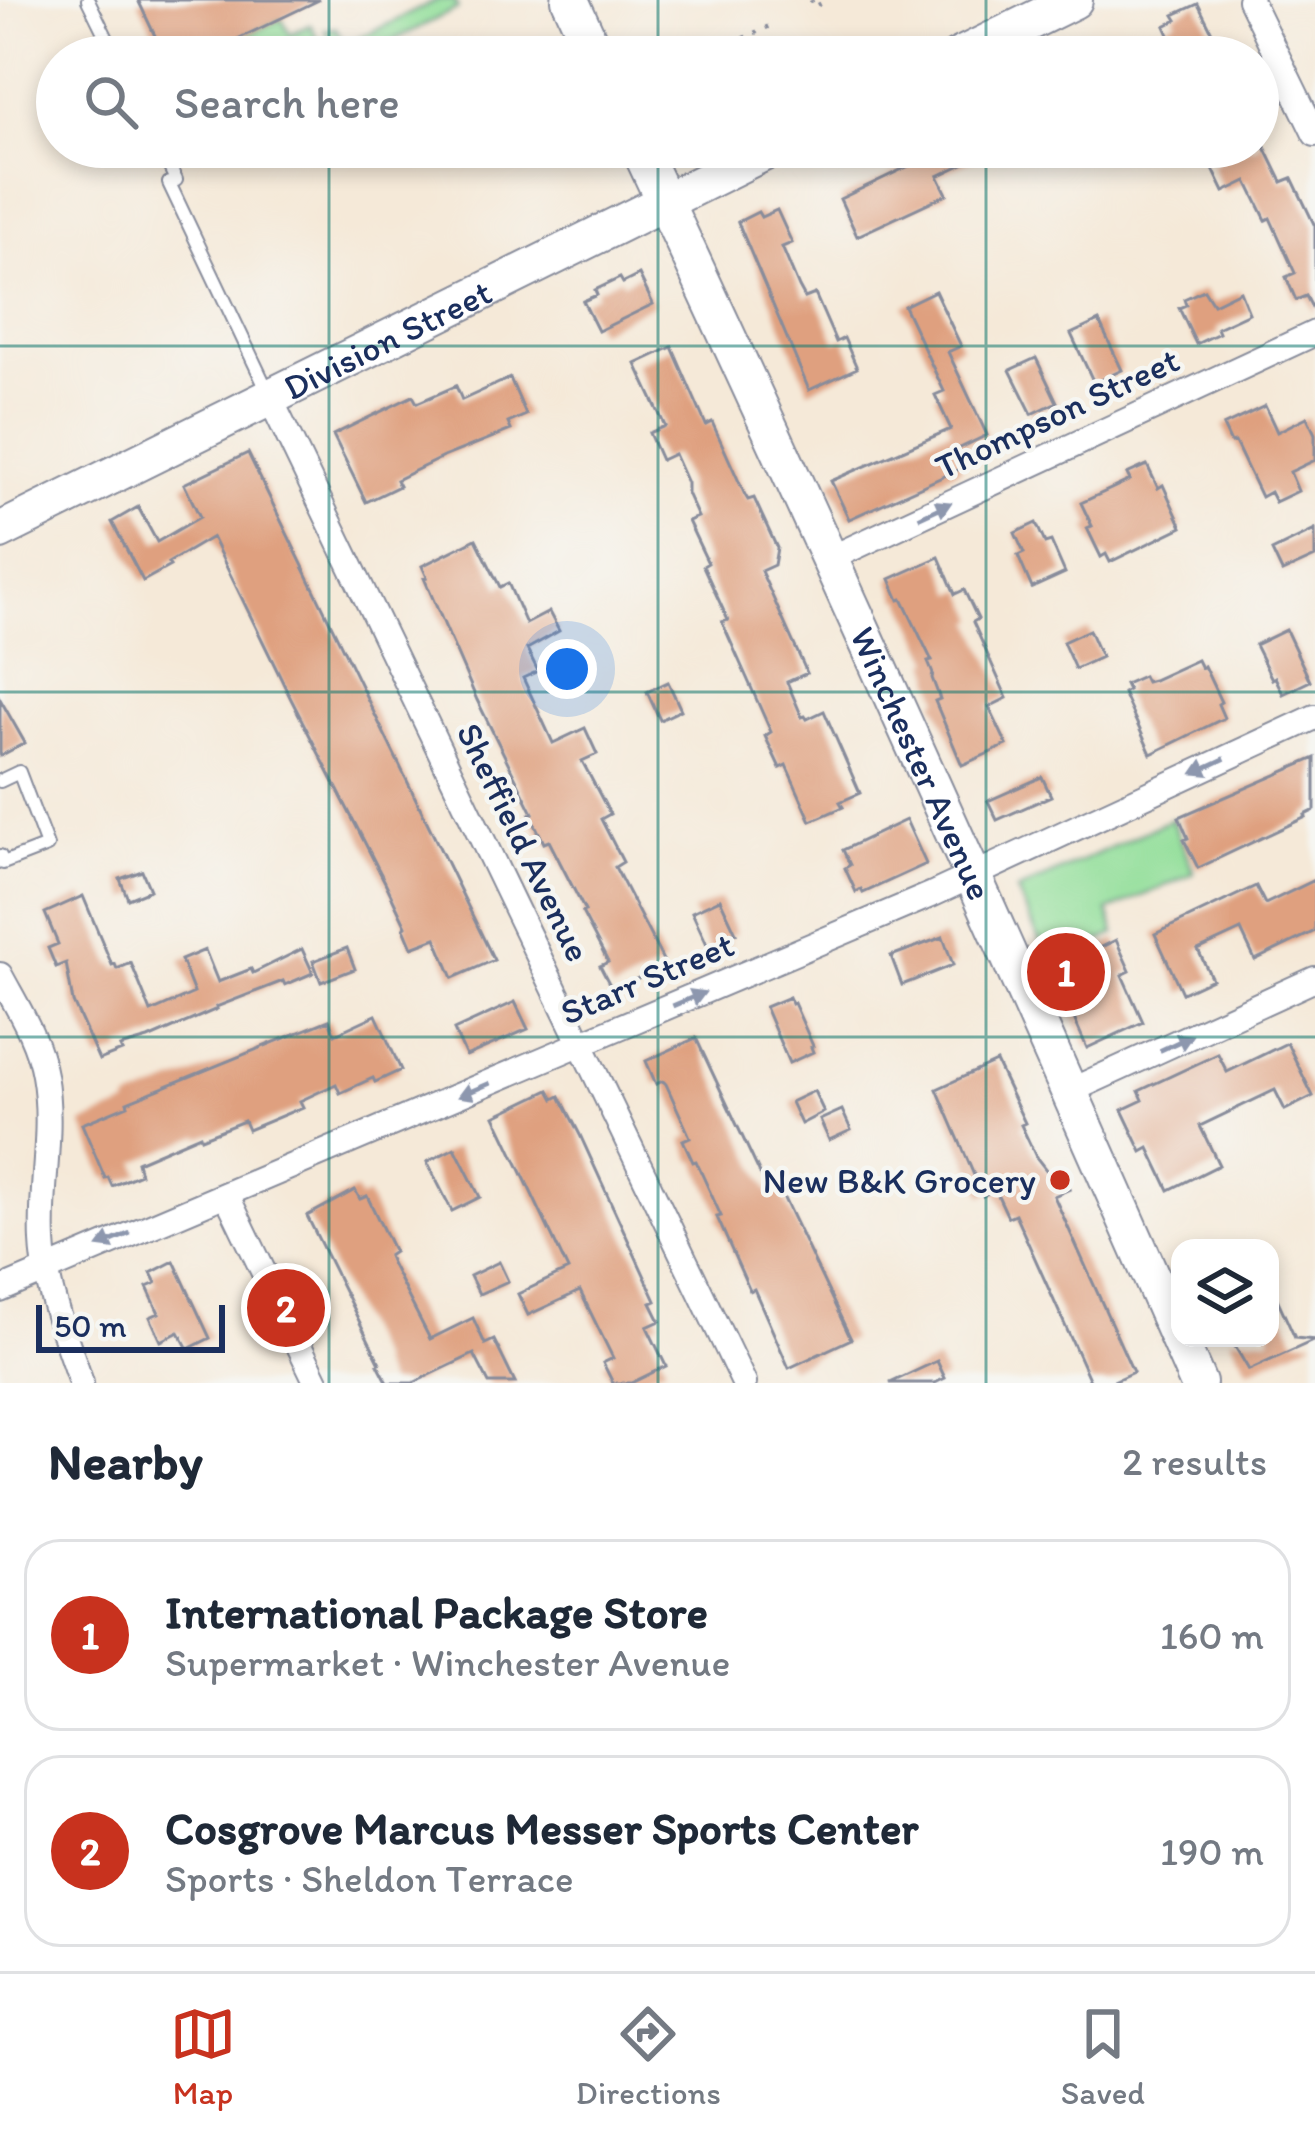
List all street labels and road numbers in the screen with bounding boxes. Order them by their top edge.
street label: Division Street [276,270,498,409]
street label: Thompson Street [928,338,1186,488]
street label: Winchester Avenue [842,620,1002,906]
street label: Sheffield Avenue [448,716,600,968]
street label: Starr Street [554,922,740,1034]

